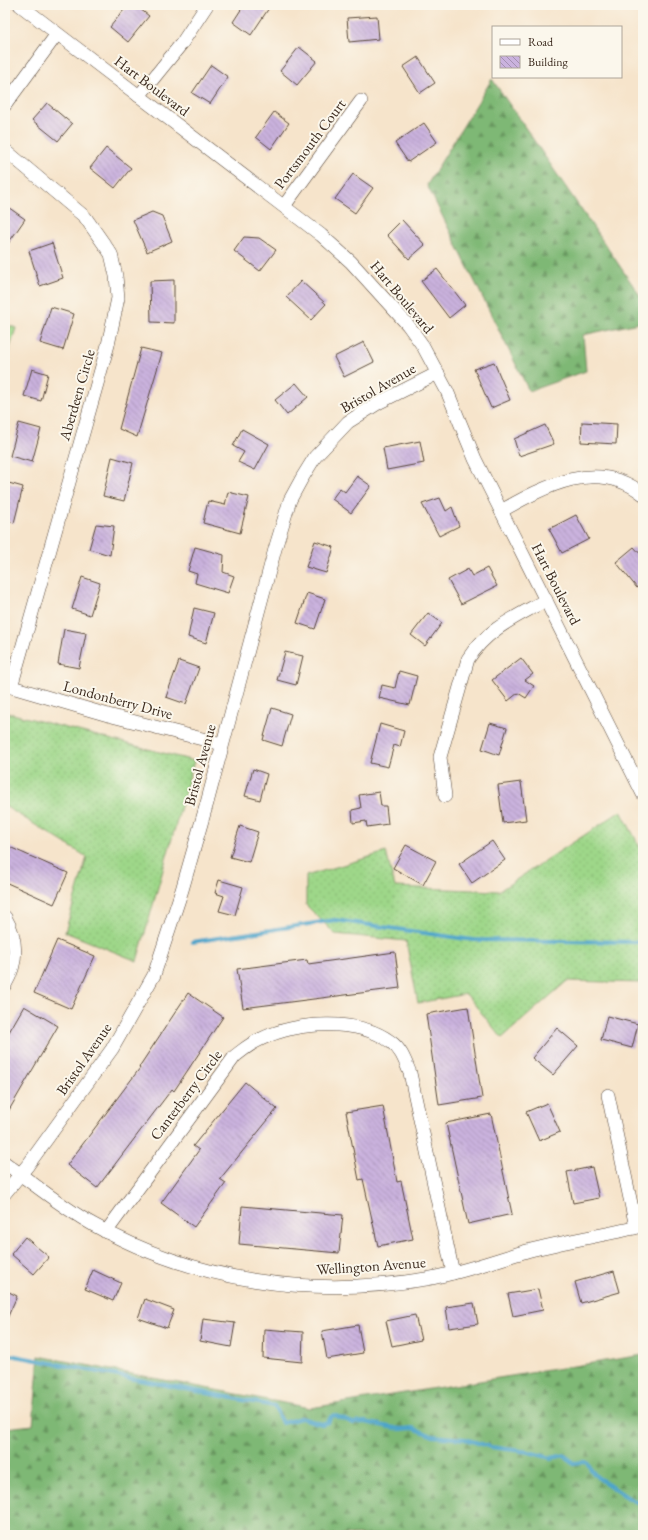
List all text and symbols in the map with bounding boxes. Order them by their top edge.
legend [492,26,622,78]
text: Road [528,34,554,50]
street label: Hart Boulevard [111,51,194,120]
text: Building [528,54,569,70]
street label: Portsmouth Court [270,95,350,192]
street label: Hart Boulevard [366,256,439,337]
street label: Aberdeen Circle [54,347,99,444]
street label: Bristol Avenue [337,358,419,417]
street label: Hart Boulevard [528,540,585,628]
street label: Londonberry Drive [61,676,175,723]
street label: Bristol Avenue [179,722,220,808]
street label: Bristol Avenue [52,1019,116,1099]
street label: Canterberry Circle [145,1046,226,1144]
street label: Wellington Avenue [316,1252,426,1279]

